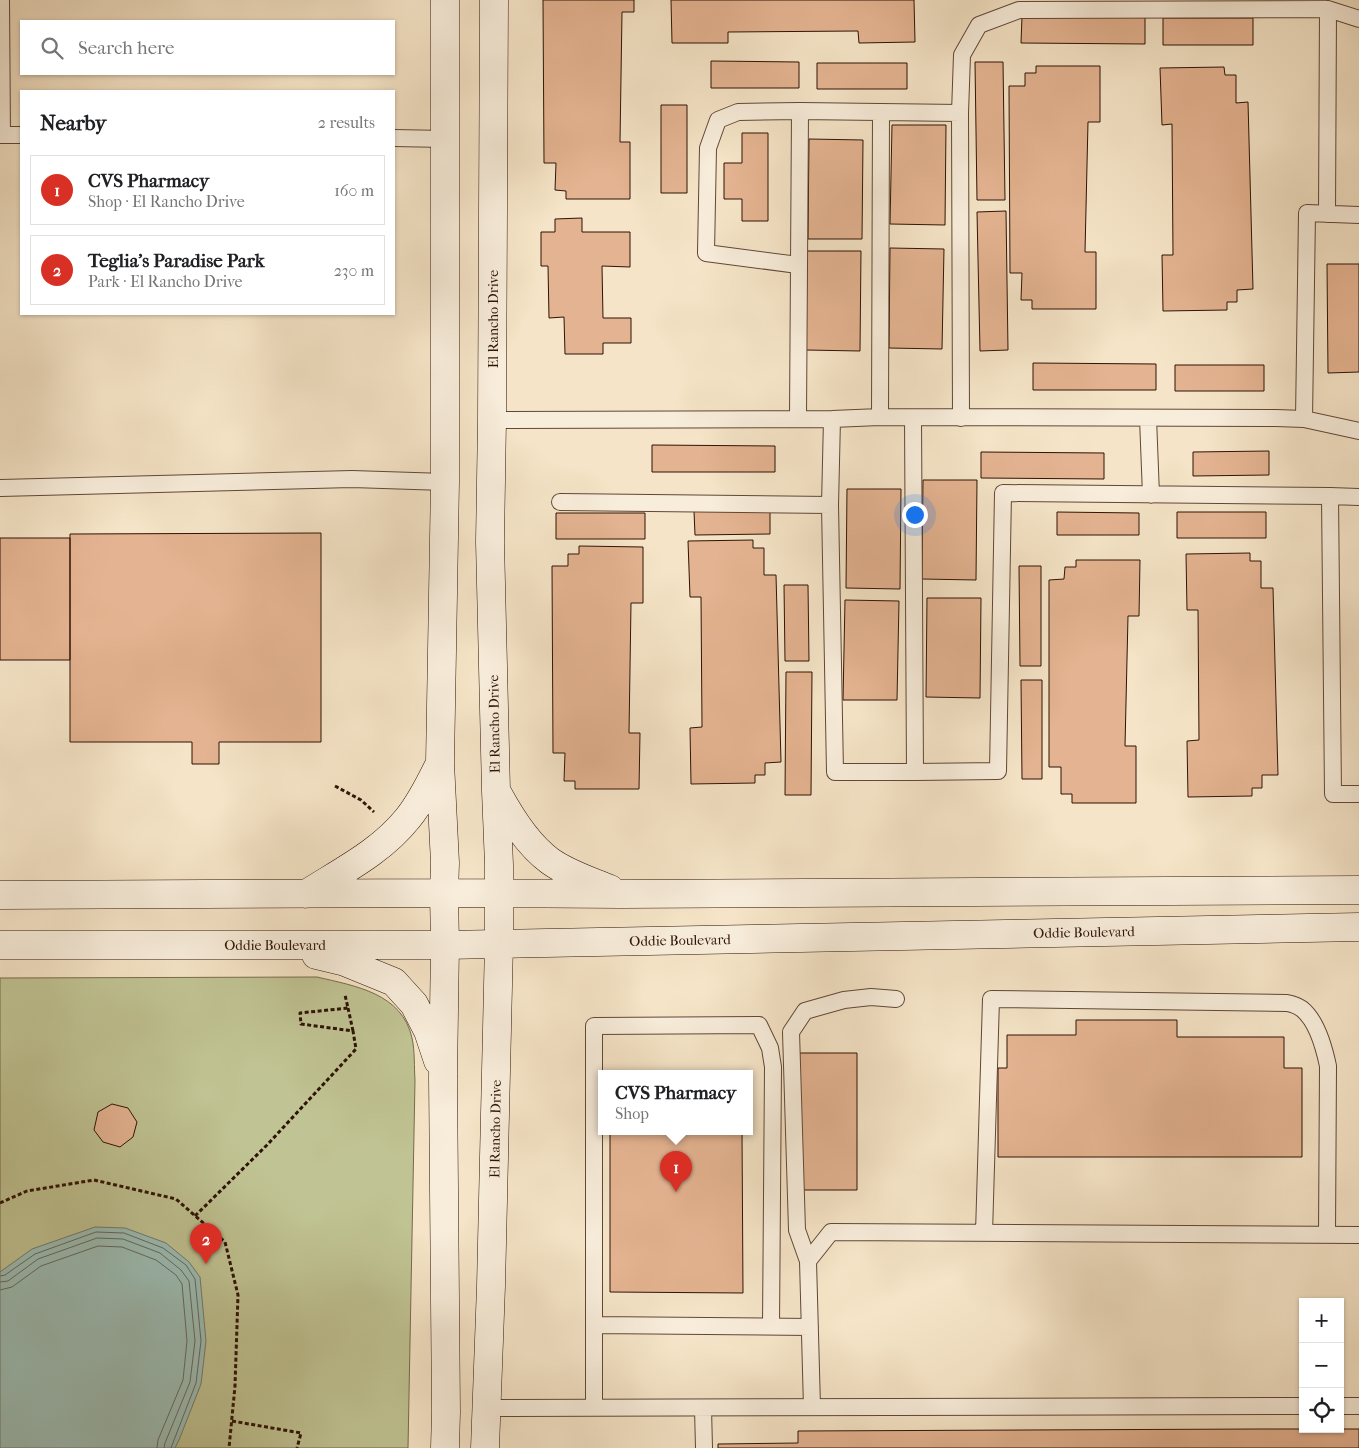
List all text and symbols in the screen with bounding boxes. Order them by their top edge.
search box [20,20,395,75]
icon: search [38,34,66,62]
text: Search here [78,37,174,59]
text: Nearby [40,111,106,135]
text: 2 results [318,113,375,132]
text: CVS Pharmacy [88,170,209,192]
text: 1 [54,181,60,200]
text: 160 m [334,181,374,200]
text: Shop · El Rancho Drive [88,192,245,211]
text: Teglia's Paradise Park [88,250,264,272]
text: 2 [53,261,61,280]
text: 230 m [334,261,374,280]
street label: El Rancho Drive [485,270,502,368]
text: Park · El Rancho Drive [88,272,243,291]
your location [902,502,928,528]
street label: El Rancho Drive [485,675,504,773]
street label: Oddie Boulevard [1033,923,1135,942]
street label: Oddie Boulevard [629,931,731,950]
street label: Oddie Boulevard [224,937,326,954]
popup [598,1070,753,1135]
street label: El Rancho Drive [486,1080,505,1178]
text: CVS Pharmacy [615,1082,736,1104]
text: Shop [615,1104,649,1123]
pin: 1 [660,1151,692,1192]
pin: 2 [190,1223,222,1264]
map controls [1299,1298,1344,1433]
button: + [1299,1298,1344,1343]
button: − [1299,1343,1344,1388]
button: locate [1299,1388,1344,1433]

